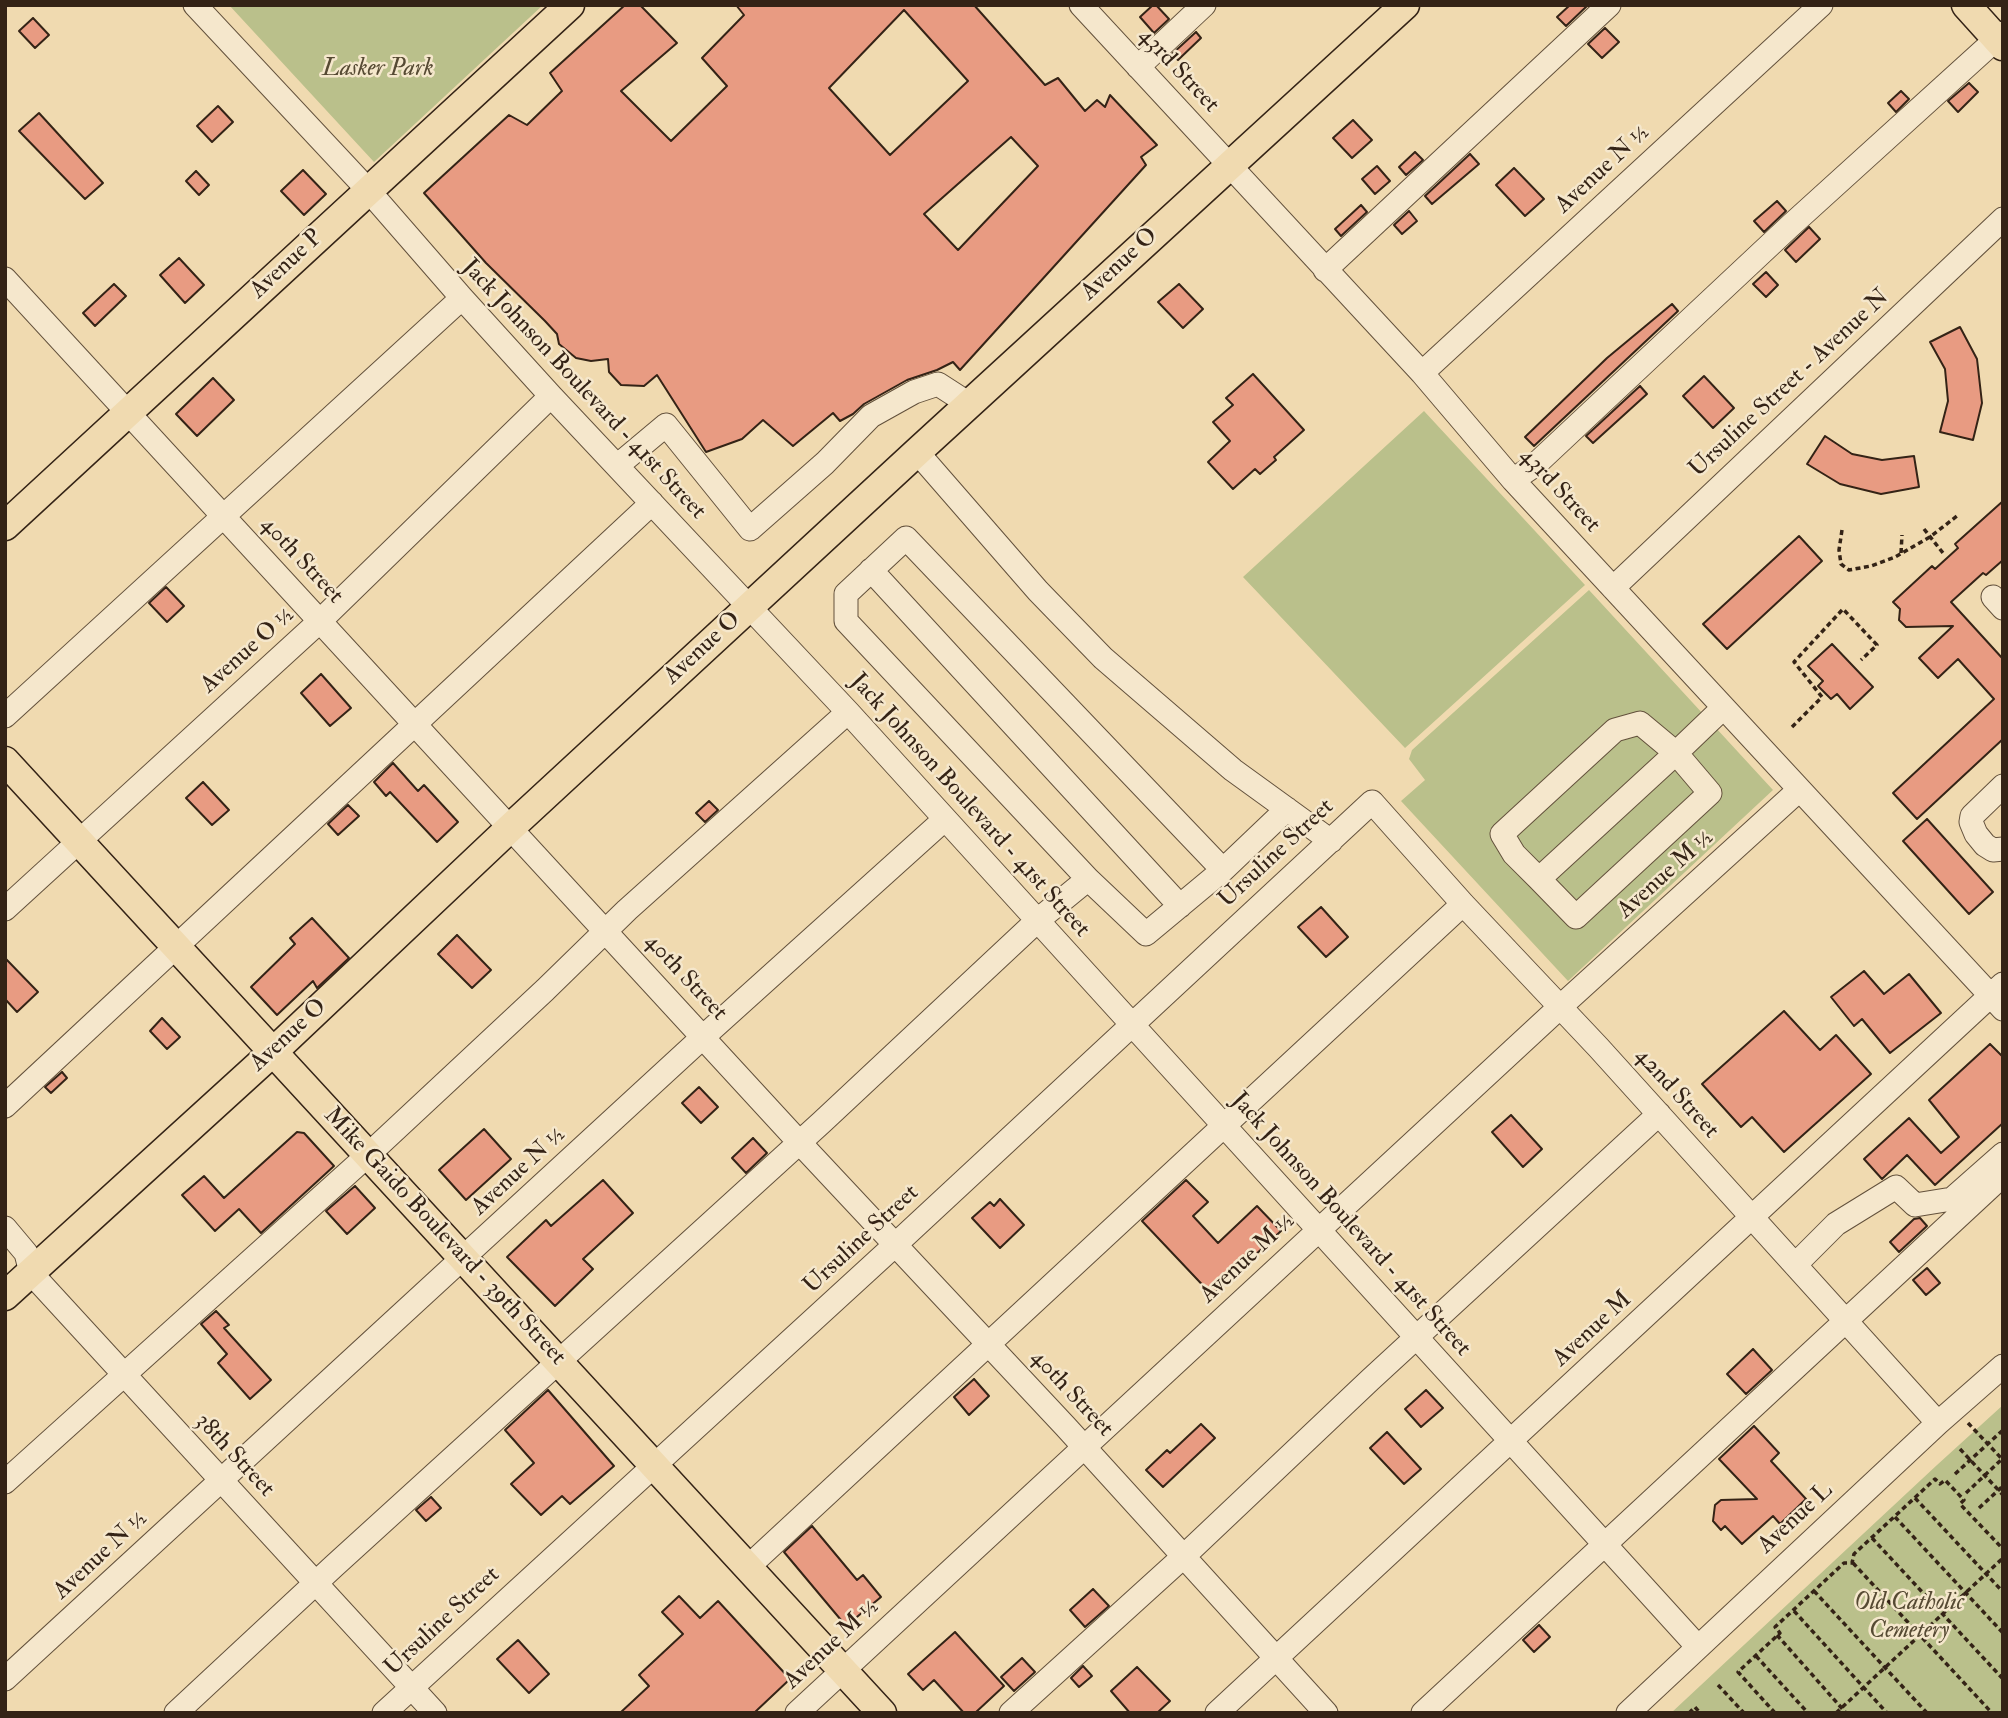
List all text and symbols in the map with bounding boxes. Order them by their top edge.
street label: 43rd Street [1131,23,1225,119]
park label: Lasker Park [322,56,434,84]
street label: Avenue N ½ [1550,119,1656,221]
street label: Avenue O [1076,222,1164,308]
street label: Avenue P [245,224,329,306]
street label: Jack Johnson Boulevard - 41st Street [455,254,711,526]
street label: Ursuline Street - Avenue N [1684,284,1896,484]
street label: 43rd Street [1512,443,1606,539]
street label: 40th Street [253,512,349,610]
street label: Avenue O ½ [195,602,301,700]
street label: Avenue O [659,606,747,692]
street label: Jack Johnson Boulevard - 41st Street [843,668,1095,944]
street label: Ursuline Street [1213,793,1341,915]
street label: Avenue M ½ [1612,824,1720,926]
street label: 40th Street [637,929,733,1027]
street label: Avenue O [245,993,333,1079]
street label: 42nd Street [1628,1043,1724,1145]
street label: Jack Johnson Boulevard - 41st Street [1224,1087,1476,1363]
street label: Mike Gaido Boulevard - 39th Street [317,1102,571,1372]
street label: Avenue N ½ [466,1121,572,1223]
street label: Ursuline Street [798,1179,926,1301]
street label: Avenue M ½ [1195,1208,1301,1310]
street label: Avenue M [1547,1286,1639,1374]
street label: 40th Street [1023,1345,1119,1443]
street label: 38th Street [188,1408,280,1504]
street label: Avenue L [1753,1477,1839,1561]
street label: Avenue N ½ [48,1505,154,1607]
street label: Ursuline Street [379,1561,507,1683]
park label: Old Catholic Cemetery [1854,1590,1964,1646]
street label: Avenue M ½ [779,1594,885,1696]

